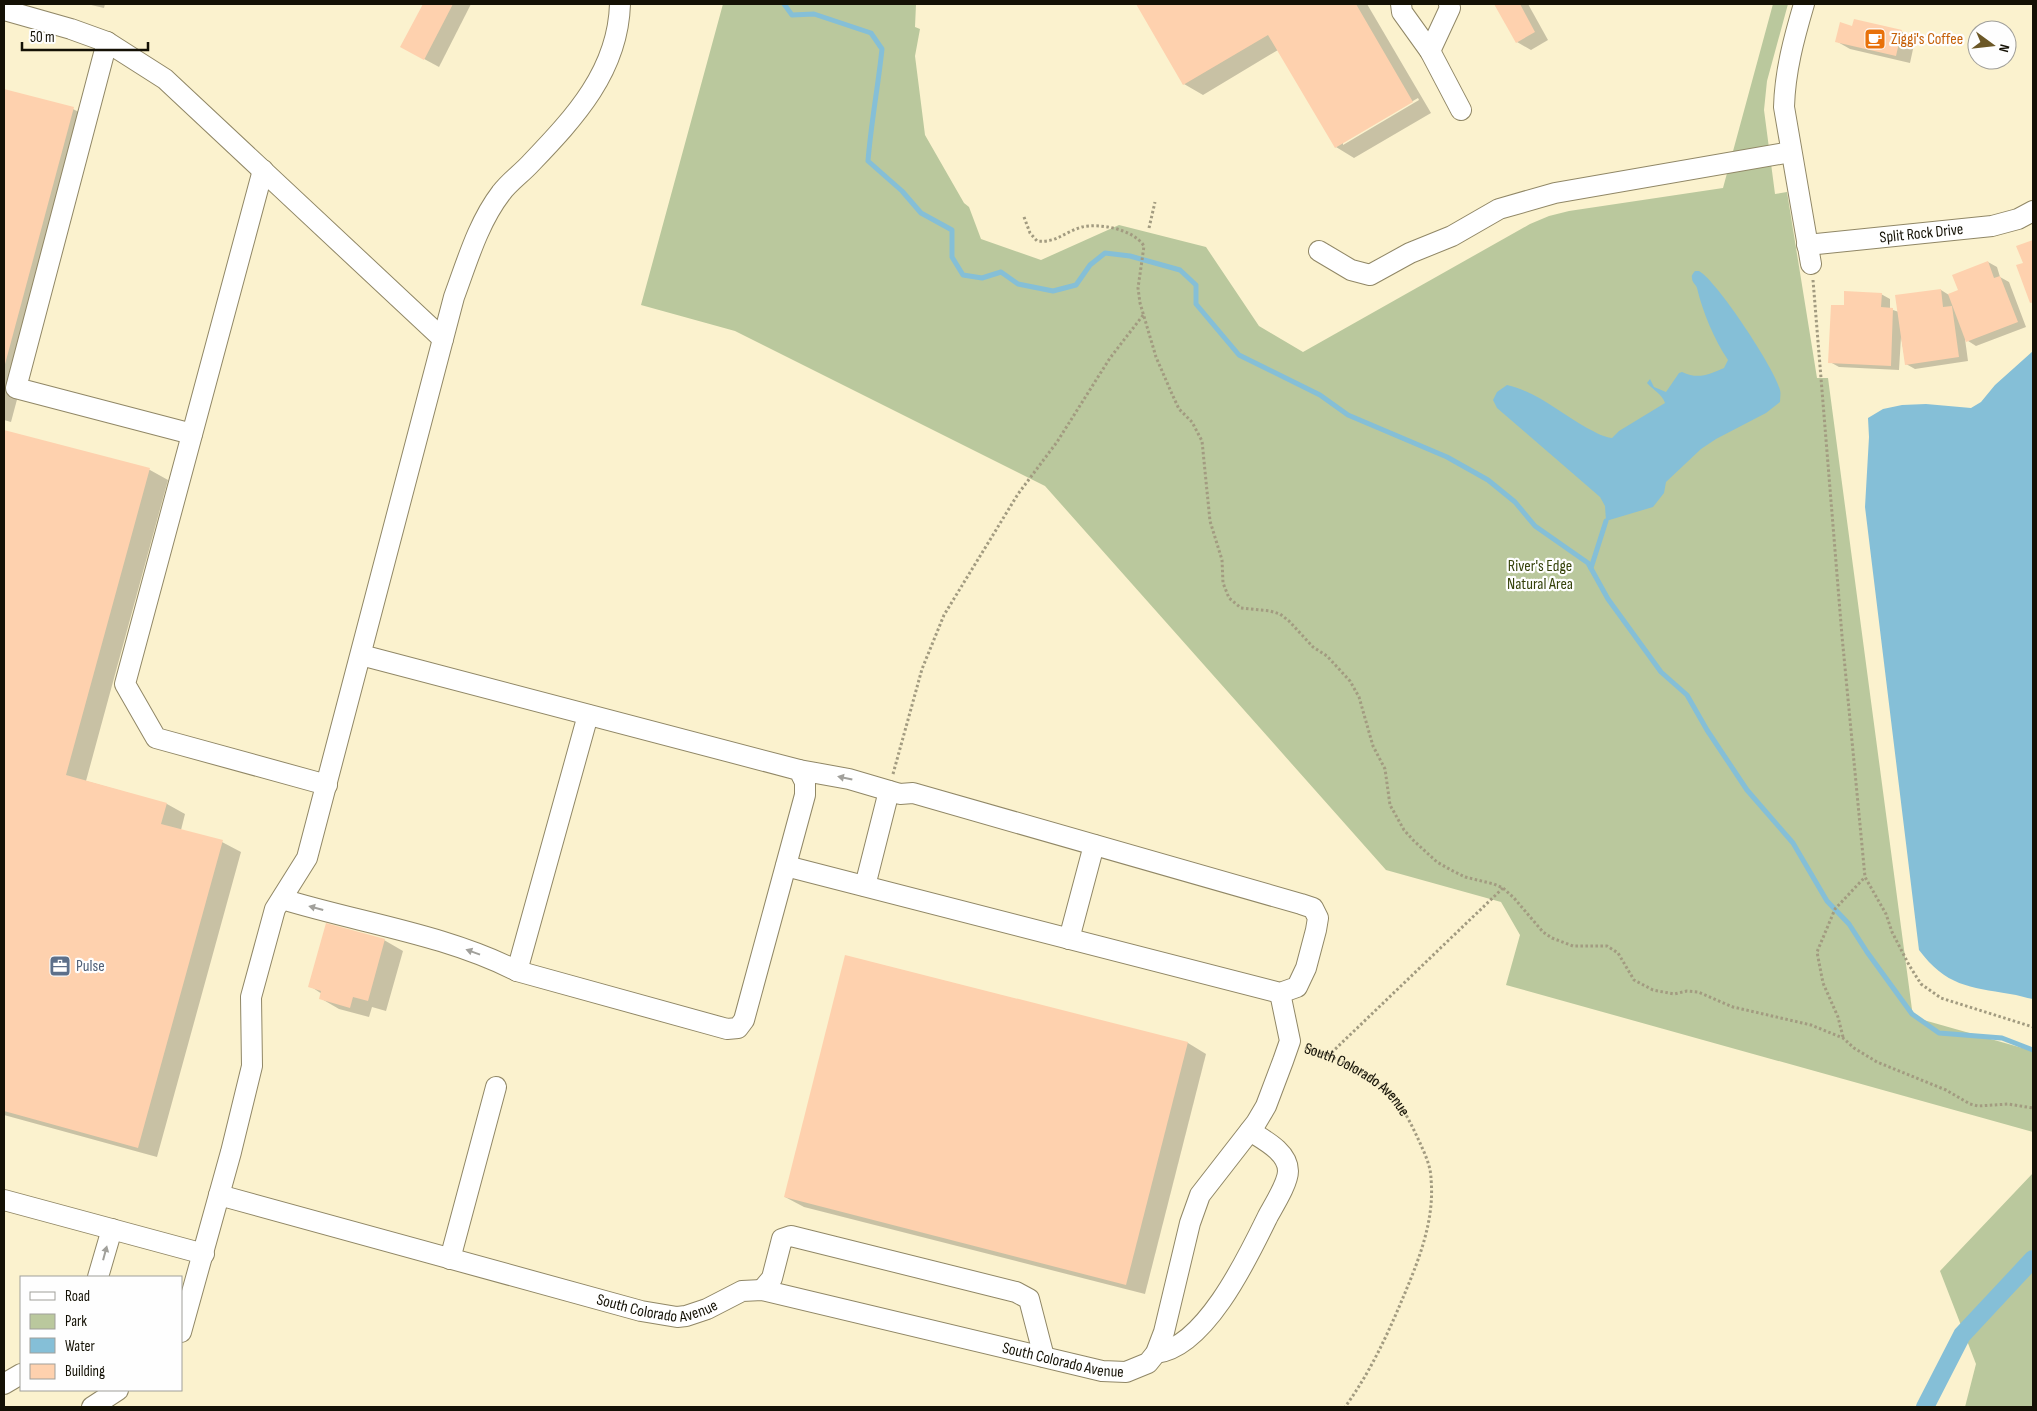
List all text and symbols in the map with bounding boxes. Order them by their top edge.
scale bar [22,20,149,52]
north arrow [1967,20,2017,70]
cafe icon: Ziggi's Coffee [1863,27,1887,51]
text: 50 m [30,28,55,47]
place label: Ziggi's Coffee [1891,30,1963,49]
text: N [1995,42,2013,54]
street label: Split Rock Drive [1879,220,1964,247]
park label: River's Edge Natural Area [1507,557,1573,594]
one-way arrow [836,774,852,782]
one-way arrow [309,904,324,912]
one-way arrow [465,948,480,956]
office icon: Pulse [48,954,72,978]
place label: Pulse [76,957,105,976]
street label: South Colorado Avenue [1302,1039,1414,1120]
one-way arrow [101,1246,109,1261]
legend [20,1276,182,1391]
text: Road [65,1287,90,1306]
street label: South Colorado Avenue [594,1290,721,1326]
text: Park [65,1312,87,1331]
text: Water [65,1337,96,1356]
street label: South Colorado Avenue [1000,1338,1124,1381]
text: Building [65,1362,105,1381]

